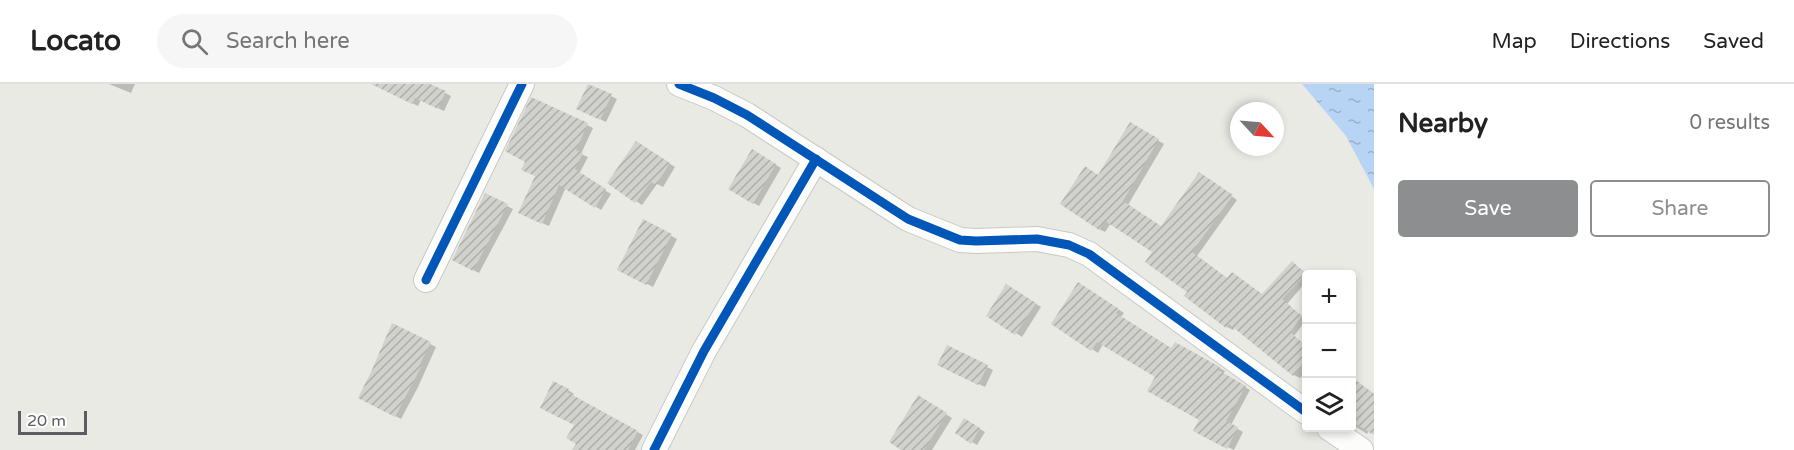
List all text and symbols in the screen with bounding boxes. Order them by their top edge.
search box [157,14,577,68]
text: Locato [30,24,121,58]
icon: search [178,25,211,58]
text: Search here [226,28,350,54]
text: Map [1491,29,1537,54]
text: Directions [1570,29,1670,54]
text: Saved [1703,29,1764,54]
north arrow [1230,102,1284,156]
text: Nearby [1398,108,1488,139]
text: 0 results [1690,111,1770,135]
button: Save [1398,180,1578,237]
button: Share [1590,180,1770,237]
map controls [1302,270,1356,432]
button: + [1302,270,1356,324]
button: − [1302,324,1356,378]
button: layers [1302,378,1356,432]
scale bar [18,408,87,436]
text: 20 m [27,411,66,431]

